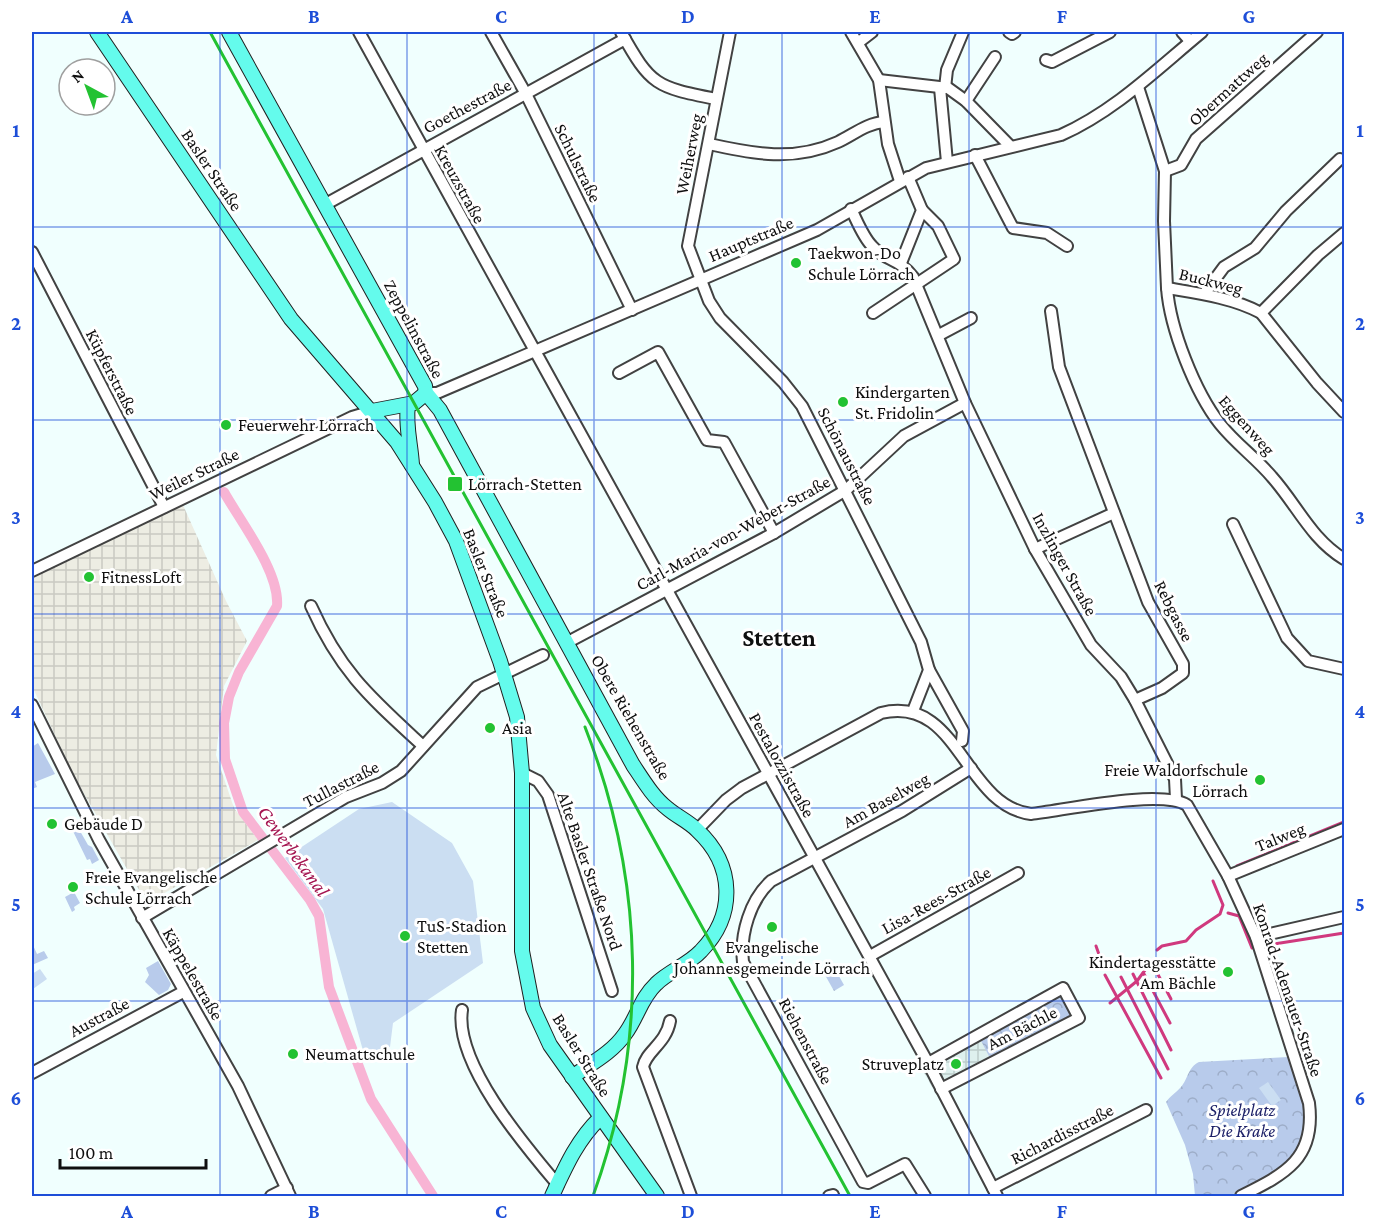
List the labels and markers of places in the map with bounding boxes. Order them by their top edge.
place label: Taekwon-Do Schule Lörrach [808,243,915,284]
marker: Taekwon-Do Schule Lörrach [789,256,803,270]
place label: Kindergarten St. Fridolin [855,382,950,423]
marker: Kindergarten St. Fridolin [836,395,850,409]
place label: Feuerwehr Lörrach [238,415,375,435]
marker: Feuerwehr Lörrach [219,418,233,432]
place label: Lörrach-Stetten [468,474,582,494]
marker: Lörrach-Stetten [446,475,464,493]
place label: FitnessLoft [101,567,182,587]
marker: FitnessLoft [82,570,96,584]
place label: Asia [502,718,532,738]
marker: Asia [483,721,497,735]
place label: Freie Waldorfschule Lörrach [1104,760,1248,801]
marker: Freie Waldorfschule Lörrach [1253,773,1267,787]
place label: Gebäude D [64,814,143,834]
marker: Gebäude D [45,817,59,831]
place label: Freie Evangelische Schule Lörrach [85,867,217,908]
marker: Freie Evangelische Schule Lörrach [66,880,80,894]
place label: TuS-Stadion Stetten [417,916,507,957]
marker: Evangelische Johannesgemeinde Lörrach [765,920,779,934]
marker: TuS-Stadion Stetten [398,929,412,943]
place label: Evangelische Johannesgemeinde Lörrach [672,937,871,978]
place label: Kindertagesstätte Am Bächle [1089,952,1216,993]
marker: Kindertagesstätte Am Bächle [1221,965,1235,979]
place label: Neumattschule [305,1044,415,1064]
marker: Neumattschule [286,1047,300,1061]
place label: Struveplatz [862,1054,944,1074]
marker: Struveplatz [949,1057,963,1071]

